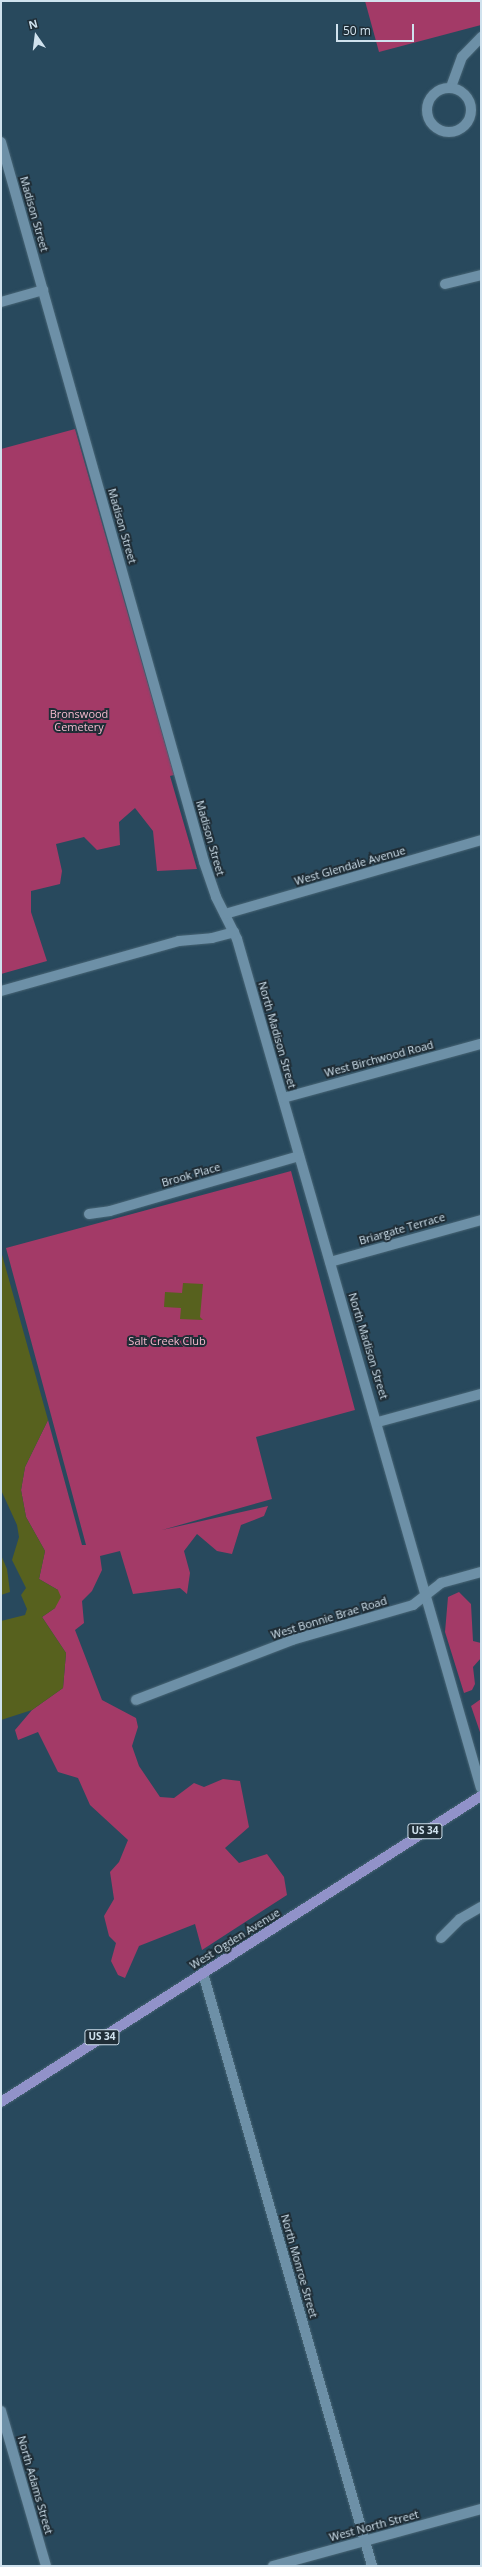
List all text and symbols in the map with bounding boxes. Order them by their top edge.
north arrow [16,16,56,56]
text: N [27,16,39,32]
scale bar [338,16,416,42]
text: 50 m [343,22,371,39]
street label: Madison Street [17,175,51,253]
street label: Madison Street [105,487,139,565]
park label: Bronswood Cemetery [50,708,108,734]
street label: Madison Street [193,799,227,877]
street label: West Glendale Avenue [293,844,407,888]
street label: North Madison Street [255,980,299,1090]
street label: West Birchwood Road [323,1038,435,1080]
street label: Brook Place [160,1160,222,1190]
street label: Briargate Terrace [357,1210,447,1248]
street label: North Madison Street [346,1291,390,1401]
park label: Salt Creek Club [128,1334,206,1348]
street label: West Bonnie Brae Road [270,1594,388,1642]
road number: US 34 [407,1823,443,1839]
street label: West Ogden Avenue [188,1906,282,1972]
road number: US 34 [84,2029,120,2045]
street label: North Monroe Street [278,2213,320,2319]
street label: North Adams Street [15,2434,55,2536]
street label: West North Street [328,2508,420,2544]

